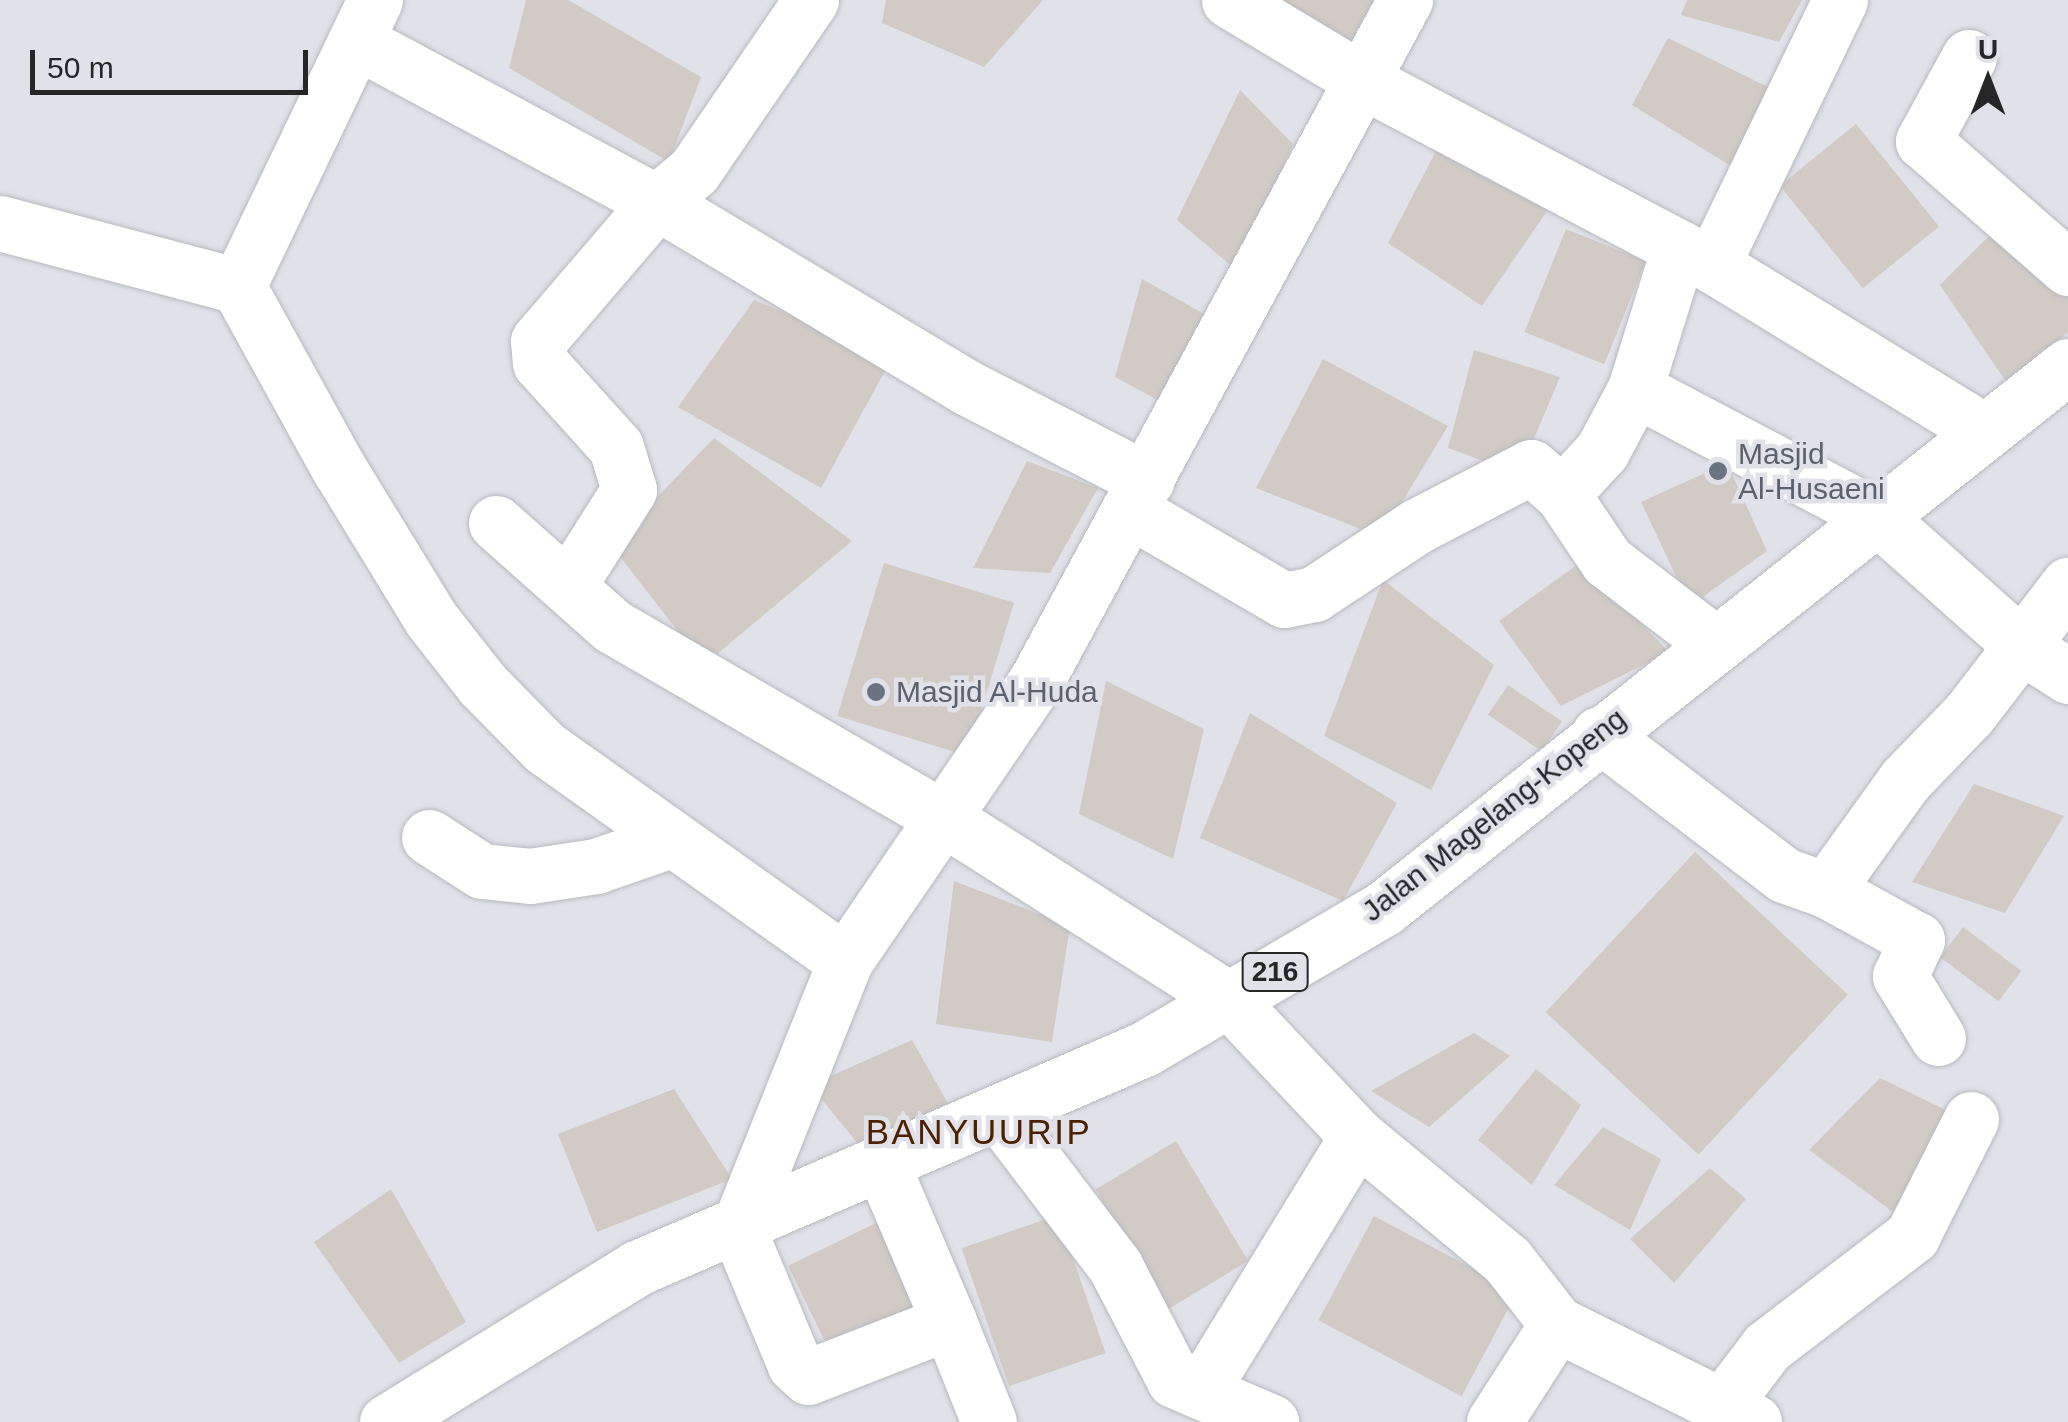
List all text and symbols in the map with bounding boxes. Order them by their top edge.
scale bar [35,30,312,92]
north arrow [1938,30,2038,130]
text: U [1978,34,1998,65]
text: 50 m [47,51,114,84]
place label: Masjid Al-Husaeni [1738,436,1885,506]
marker: Masjid Al-Husaeni [1707,460,1729,482]
place label: Masjid Al-Huda [896,674,1099,710]
marker: Masjid Al-Huda [865,681,887,703]
street label: Jalan Magelang-Kopeng [1355,701,1633,929]
road number: 216 [1240,949,1310,995]
district label: BANYUURIP [866,1111,1092,1153]

